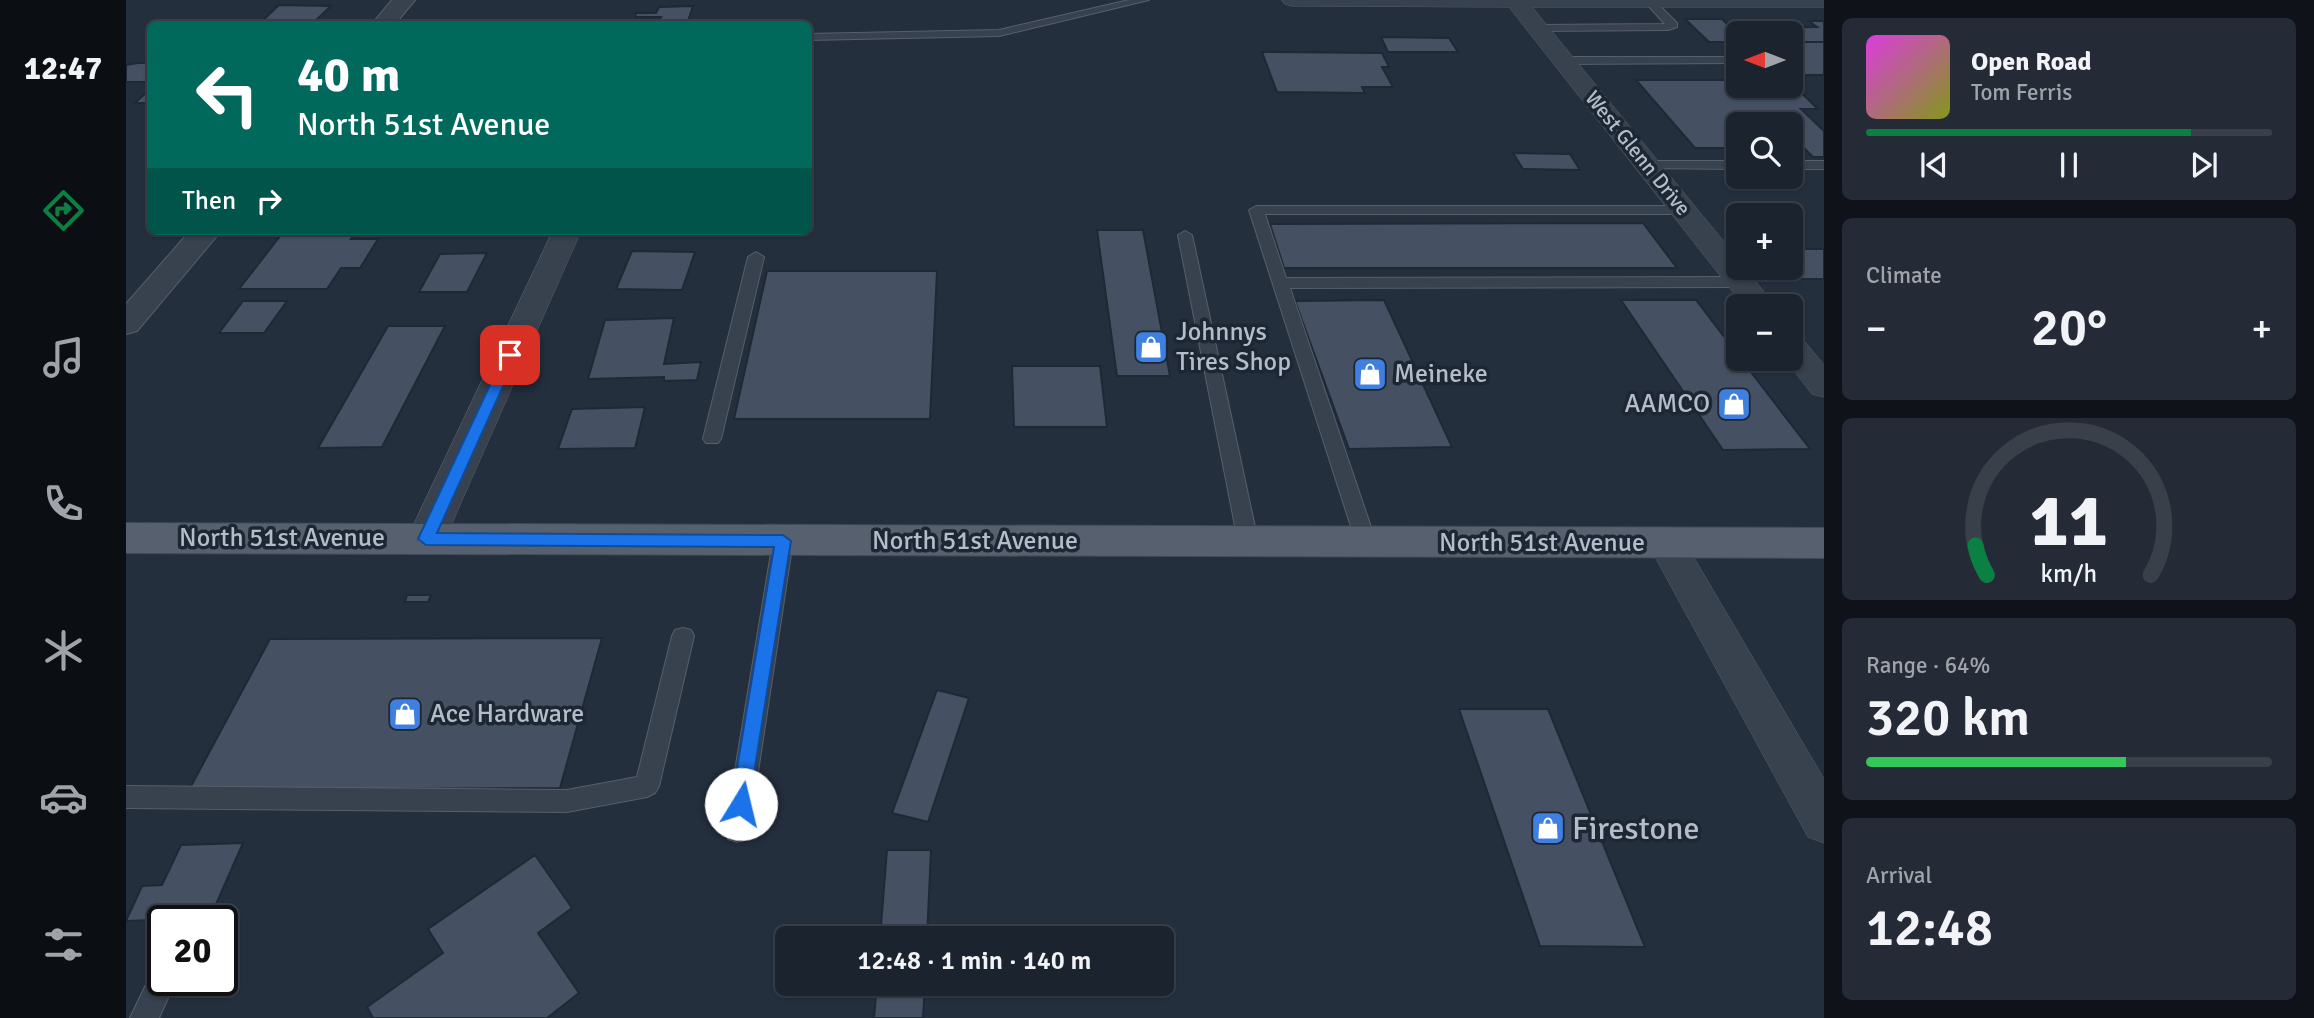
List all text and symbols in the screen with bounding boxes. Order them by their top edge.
north arrow [1726,21,1802,98]
map controls [1726,21,1803,371]
text: 40 m [297,45,400,105]
text: Open Road [1971,46,2092,78]
text: 12:47 [24,49,102,88]
icon: left [182,49,273,140]
text: Tom Ferris [1971,78,2072,107]
street label: West Glenn Drive [1580,85,1696,221]
text: North 51st Avenue [297,105,550,144]
button: search [1726,112,1803,189]
icon: previous [1915,146,1953,184]
icon: pause [2050,146,2088,184]
icon: next [2185,146,2223,184]
icon: right [250,182,288,220]
text: Then [182,185,236,217]
icon: directions [39,186,88,235]
button: + [1726,203,1803,280]
text: Climate [1866,261,1942,290]
button: − [1726,294,1803,371]
text: 20° [2031,296,2107,360]
text: − [1866,305,1887,352]
text: + [2251,305,2272,352]
place label: Johnnys Tires Shop [1176,316,1291,378]
pin [480,325,540,385]
shop icon: Johnnys Tires Shop [1132,328,1170,366]
icon: music [39,333,88,382]
icon: arrive [491,336,529,374]
shop icon: Meineke [1351,355,1389,393]
place label: Meineke [1394,358,1488,390]
shop icon: AAMCO [1715,385,1753,423]
place label: AAMCO [1625,388,1710,420]
text: 11 [2030,477,2108,566]
icon: phone [39,479,88,528]
street label: North 51st Avenue [179,522,385,554]
street label: North 51st Avenue [872,525,1078,557]
street label: North 51st Avenue [1439,527,1645,559]
text: km/h [2041,558,2097,589]
icon: climate [39,626,88,675]
text: Range · 64% [1866,651,1990,680]
text: 320 km [1866,686,2030,750]
shop icon: Ace Hardware [386,695,424,733]
place label: Ace Hardware [430,698,584,730]
position arrow [704,767,778,841]
icon: car [39,773,88,822]
shop icon: Firestone [1529,809,1567,847]
place label: Firestone [1572,809,1700,848]
text: Arrival [1866,861,1932,890]
text: 12:48 [1866,896,1993,960]
speed limit sign: 20 [147,905,238,996]
icon: filters [39,920,88,969]
text: 12:48 · 1 min · 140 m [858,945,1091,977]

